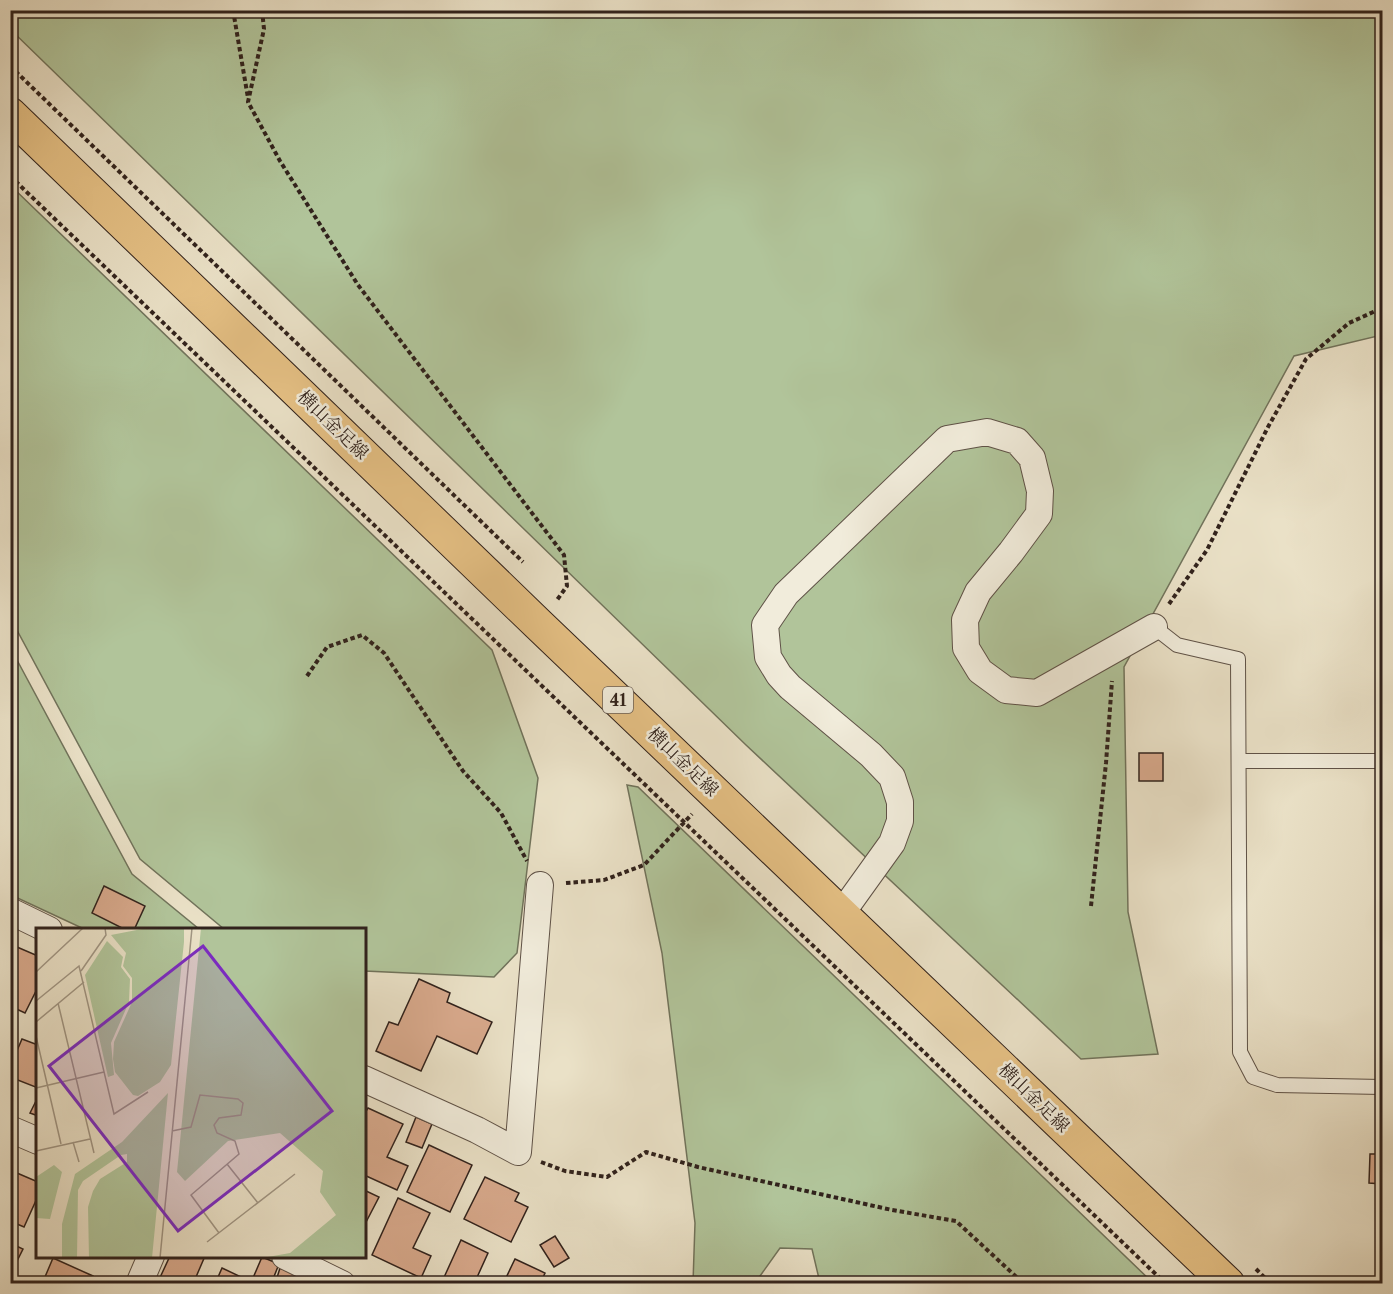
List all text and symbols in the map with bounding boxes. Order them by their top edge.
street label: 横山金足線 [293,386,373,464]
road number: 41 [603,687,633,713]
street label: 横山金足線 [643,723,723,801]
inset map [36,928,366,1258]
street label: 横山金足線 [994,1059,1074,1137]

